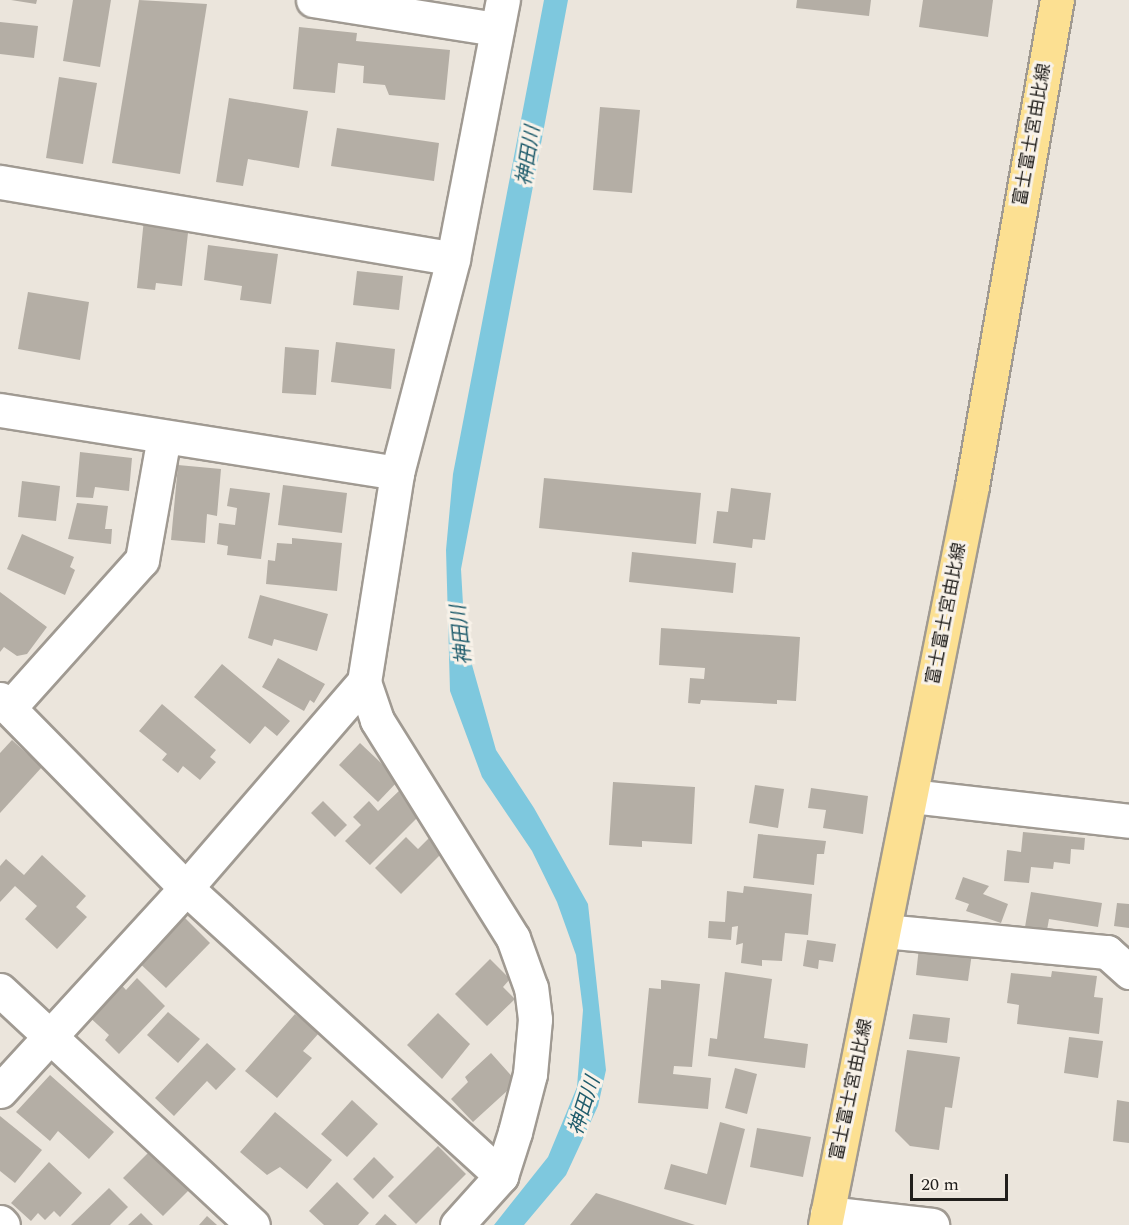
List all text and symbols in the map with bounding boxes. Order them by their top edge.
street label: 富士富士宮由比線 [1010,62,1056,208]
water label: 神田川 [512,124,546,188]
street label: 富士富士宮由比線 [923,541,971,687]
water label: 神田川 [447,604,477,666]
street label: 富士富士宮由比線 [826,1017,878,1163]
water label: 神田川 [564,1074,606,1138]
scale bar [913,1162,1010,1200]
text: 20 m [921,1171,959,1198]

